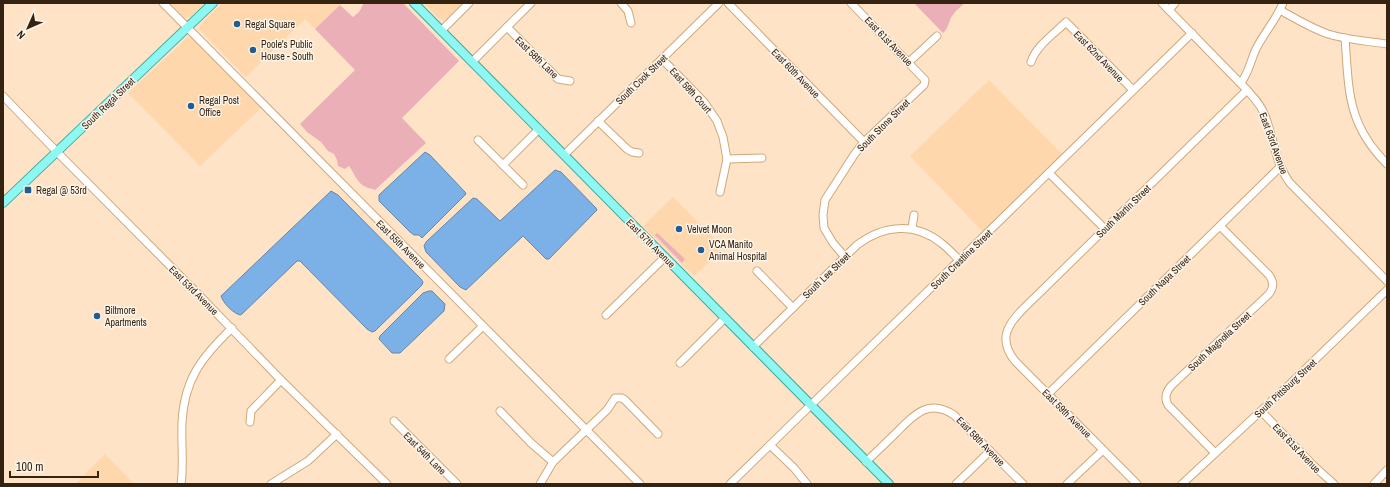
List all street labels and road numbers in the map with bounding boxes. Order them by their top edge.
street label: East 61st Avenue [862,14,916,69]
street label: East 62nd Avenue [1071,28,1127,85]
street label: East 58th Lane [512,34,561,82]
street label: East 60th Avenue [769,46,823,101]
street label: South Cook Street [613,51,670,107]
street label: East 59th Court [667,65,715,116]
street label: South Regal Street [79,74,138,132]
street label: South Stone Street [854,96,913,154]
street label: East 63rd Avenue [1256,111,1291,176]
street label: South Martin Street [1093,181,1154,241]
street label: East 57th Avenue [623,216,678,271]
street label: East 55th Avenue [373,217,428,272]
street label: South Crestline Street [928,226,995,292]
street label: South Lee Street [800,249,854,301]
street label: South Napa Street [1136,252,1194,308]
street label: East 53rd Avenue [166,263,221,318]
street label: South Magnolia Street [1185,308,1254,374]
street label: South Pittsburg Street [1251,356,1320,421]
street label: East 59th Avenue [1039,386,1094,441]
street label: East 58th Avenue [954,414,1008,469]
street label: East 61st Avenue [1270,421,1324,476]
street label: East 54th Lane [401,429,449,478]

